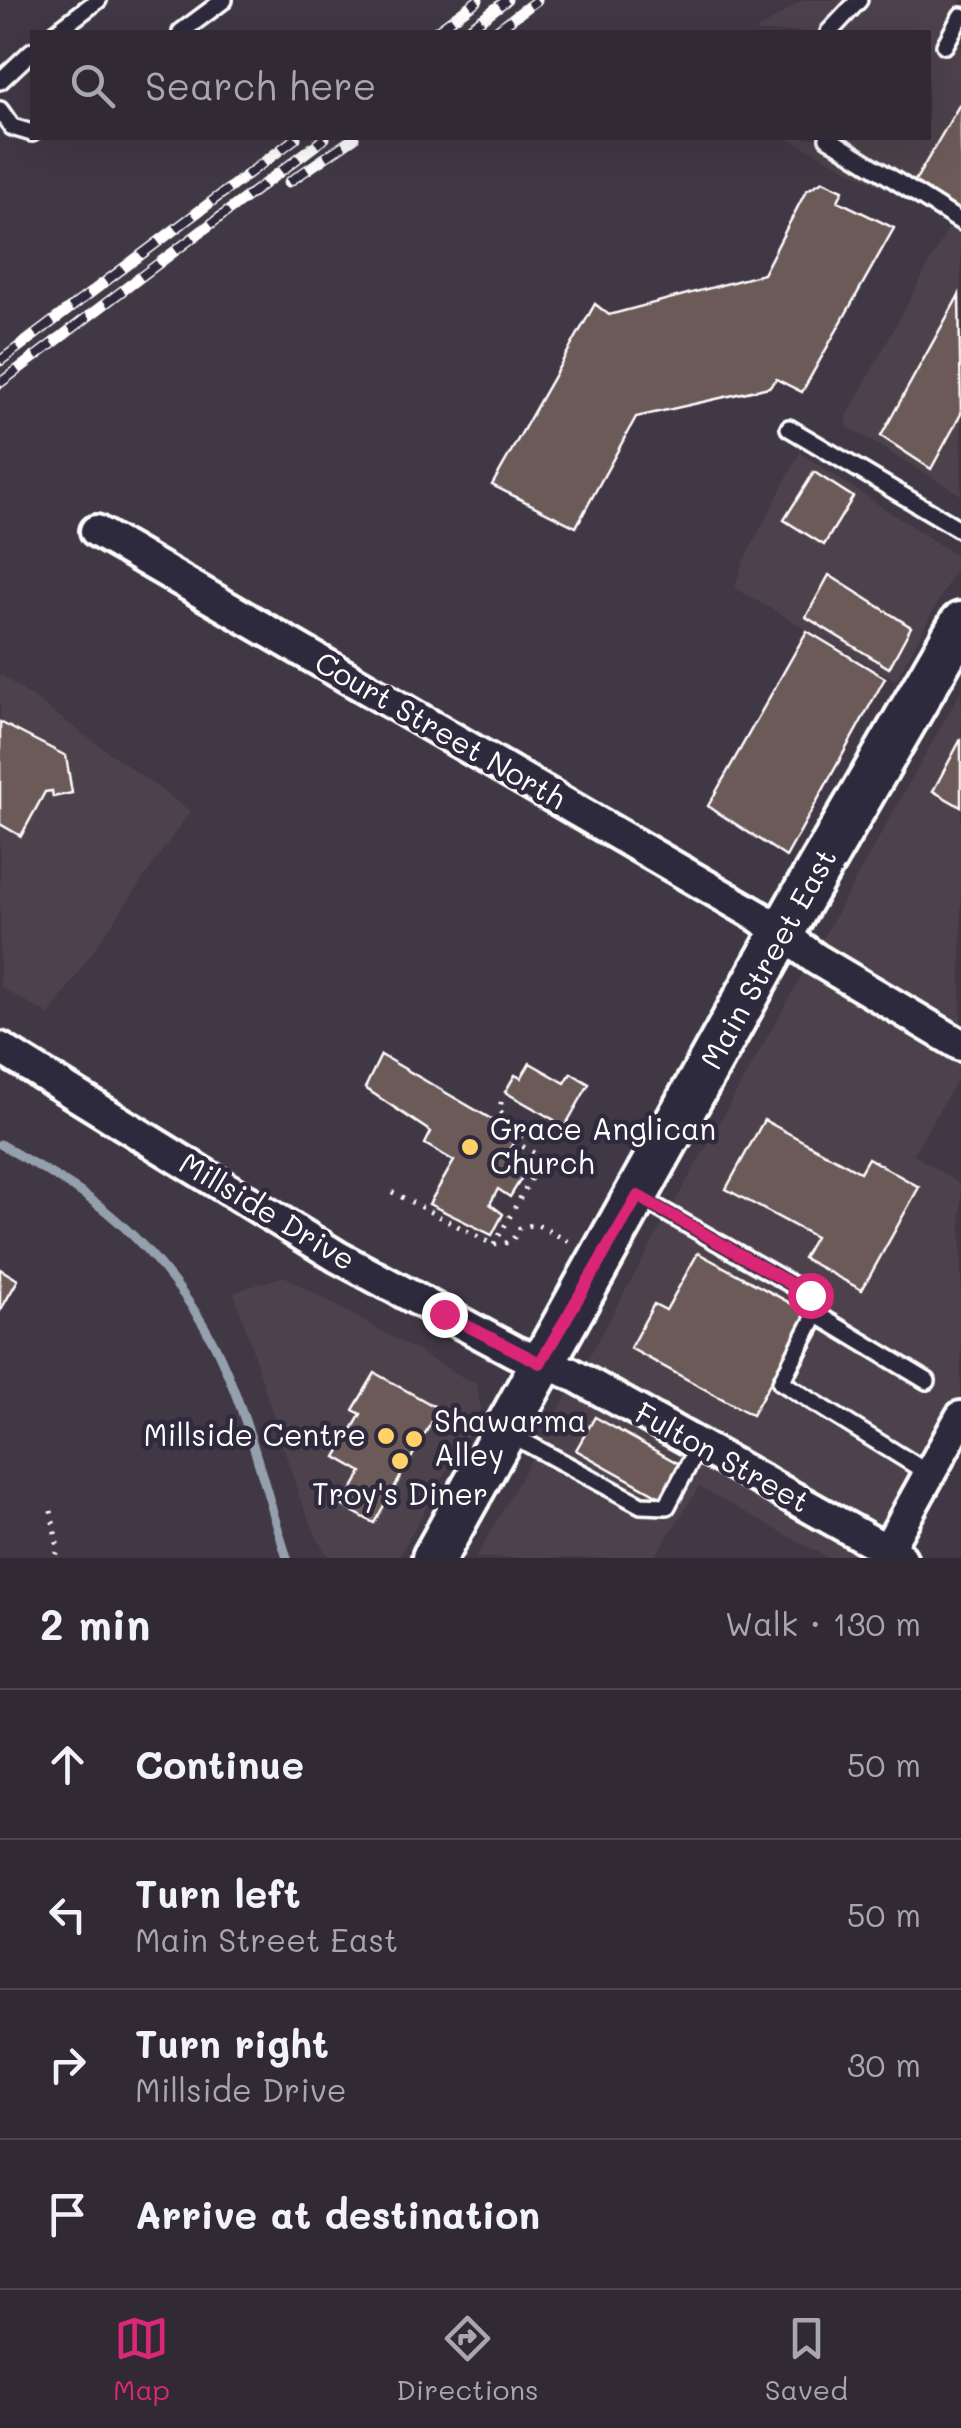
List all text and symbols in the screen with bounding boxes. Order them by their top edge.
search box [30,30,931,140]
icon: search [65,58,120,113]
text: Search here [145,60,376,110]
street label: Court Street North [308,641,574,818]
street label: Main Street East [690,840,845,1076]
place label: Grace Anglican Church [490,1108,716,1182]
marker: Grace Anglican Church [459,1136,481,1158]
street label: Millside Drive [173,1142,363,1279]
route start [788,1273,834,1319]
route end [422,1292,468,1338]
street label: Fulton Street [629,1392,817,1521]
place label: Shawarma Alley [434,1400,586,1474]
place label: Millside Centre [143,1414,366,1454]
marker: Millside Centre [375,1425,397,1447]
marker: Shawarma Alley [403,1428,425,1450]
marker: Troy's Diner [389,1450,411,1472]
place label: Troy's Diner [312,1473,488,1513]
text: 2 min [40,1596,150,1651]
text: Walk · 130 m [725,1602,921,1644]
icon: ahead [40,1737,95,1792]
text: Continue [135,1739,304,1789]
text: 50 m [847,1743,921,1785]
text: Turn left [135,1868,301,1918]
icon: left [40,1887,95,1942]
text: 50 m [847,1893,921,1935]
text: Main Street East [135,1918,398,1960]
text: Turn right [135,2018,329,2068]
icon: right [40,2037,95,2092]
text: 30 m [847,2043,921,2085]
text: Millside Drive [135,2068,347,2110]
icon: arrive [40,2187,95,2242]
text: Arrive at destination [135,2189,540,2239]
tab: Map [113,2311,170,2407]
tab: Directions [396,2311,539,2407]
tab: Saved [765,2311,848,2407]

